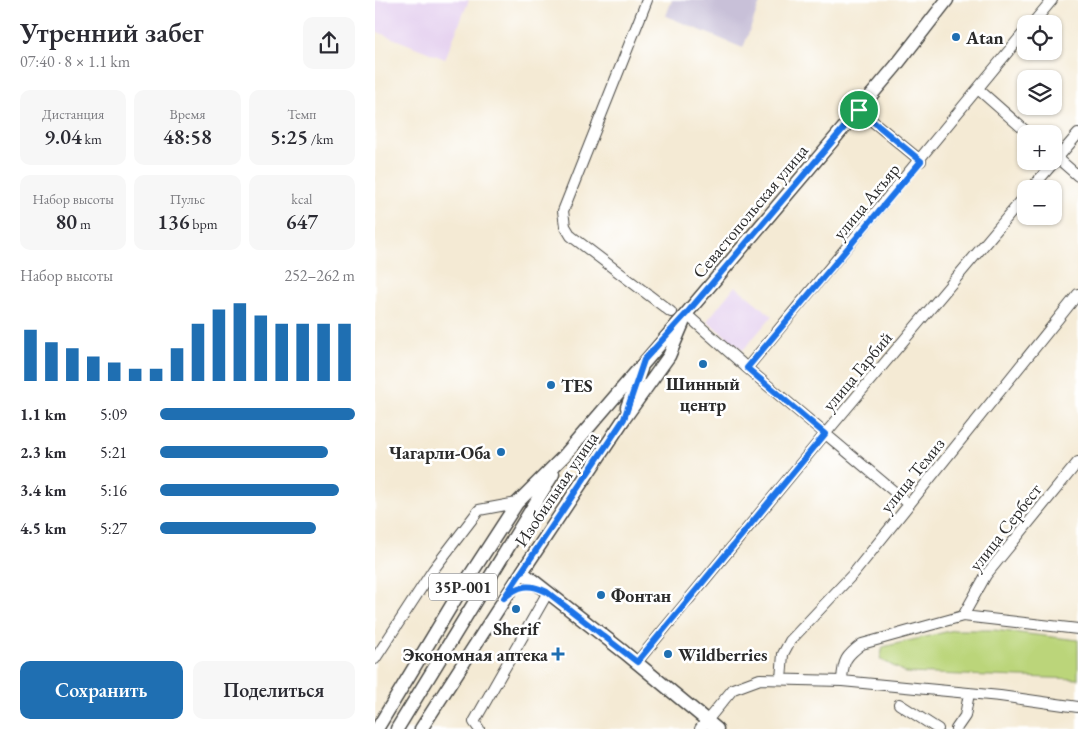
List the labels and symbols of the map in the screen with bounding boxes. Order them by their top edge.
place label: Atan [965,26,1004,49]
marker: Atan [950,31,962,43]
pin [838,89,880,131]
street label: Севастопольская улица [687,139,813,283]
street label: улица Акъяр [827,158,905,244]
street label: улица Гарбий [817,326,897,416]
marker: Шинный центр [697,358,709,370]
place label: Шинный центр [666,372,740,416]
place label: TES [561,374,593,397]
marker: TES [545,379,557,391]
street label: Изобильная улица [509,426,603,551]
street label: улица Темиз [875,433,949,517]
place label: Чагарли-Оба [389,441,491,464]
marker: Чагарли-Оба [495,446,507,458]
street label: улица Сербест [964,478,1047,575]
road number: 35Р-001 [429,574,497,600]
place label: Фонтан [611,584,672,607]
marker: Фонтан [595,589,607,601]
marker: Sherif [510,603,522,615]
place label: Sherif [493,617,541,640]
place label: Экономная аптека [402,643,548,666]
place label: Wildberries [678,643,767,666]
marker: Экономная аптека [552,648,564,660]
marker: Wildberries [662,648,674,660]

